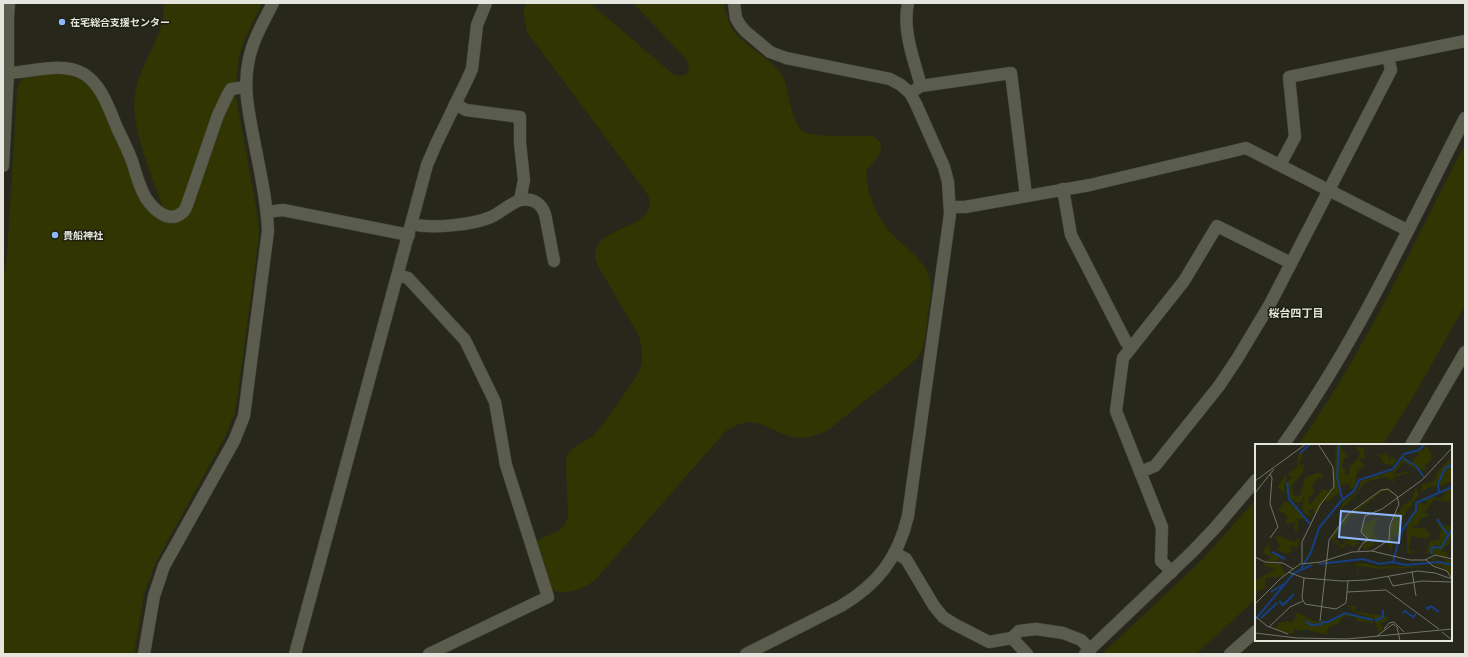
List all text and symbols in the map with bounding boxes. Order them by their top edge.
marker: 在宅総合支援センター [57,17,67,27]
place label: 在宅総合支援センター [70,17,170,28]
marker: 貴船神社 [50,230,60,240]
place label: 貴船神社 [63,230,104,241]
district label: 桜台四丁目 [1269,307,1324,320]
inset map [1255,444,1452,641]

